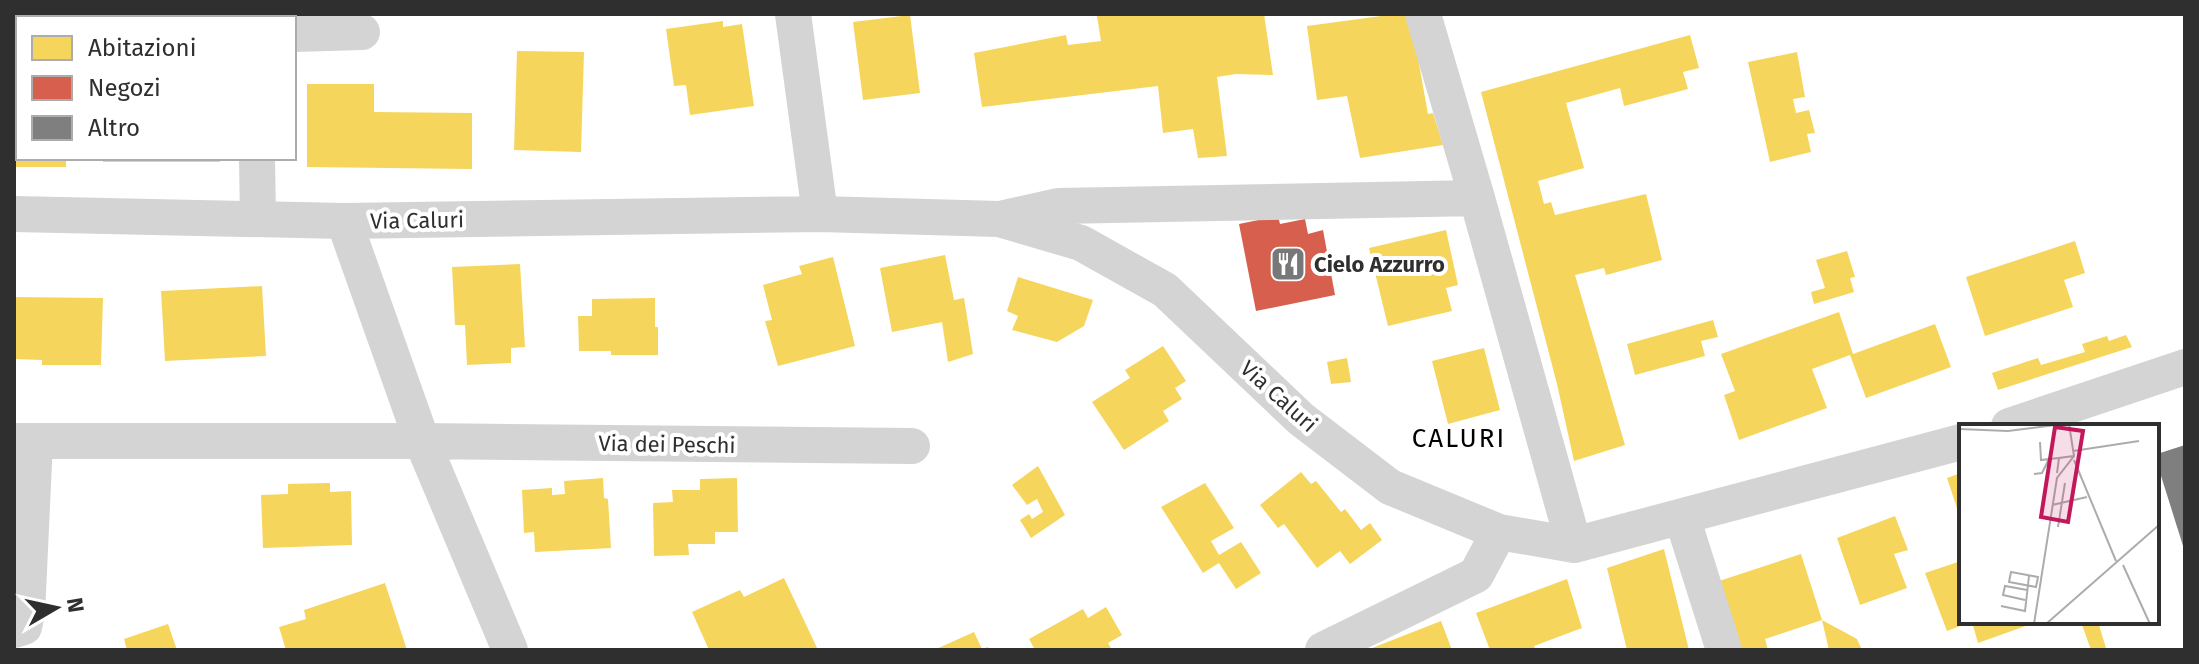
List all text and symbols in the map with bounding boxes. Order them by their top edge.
legend [16,16,296,160]
text: Abitazioni [88,34,196,62]
text: Negozi [88,74,161,102]
text: Altro [88,114,140,142]
street label: Via Caluri [370,206,464,235]
restaurant icon: Cielo Azzurro [1269,245,1307,283]
place label: Cielo Azzurro [1314,251,1445,278]
street label: Via Caluri [1235,355,1323,438]
district label: CALURI [1412,423,1506,454]
inset map [1959,424,2159,624]
street label: Via dei Peschi [598,430,736,459]
north arrow [16,568,96,648]
text: N [61,596,90,614]

